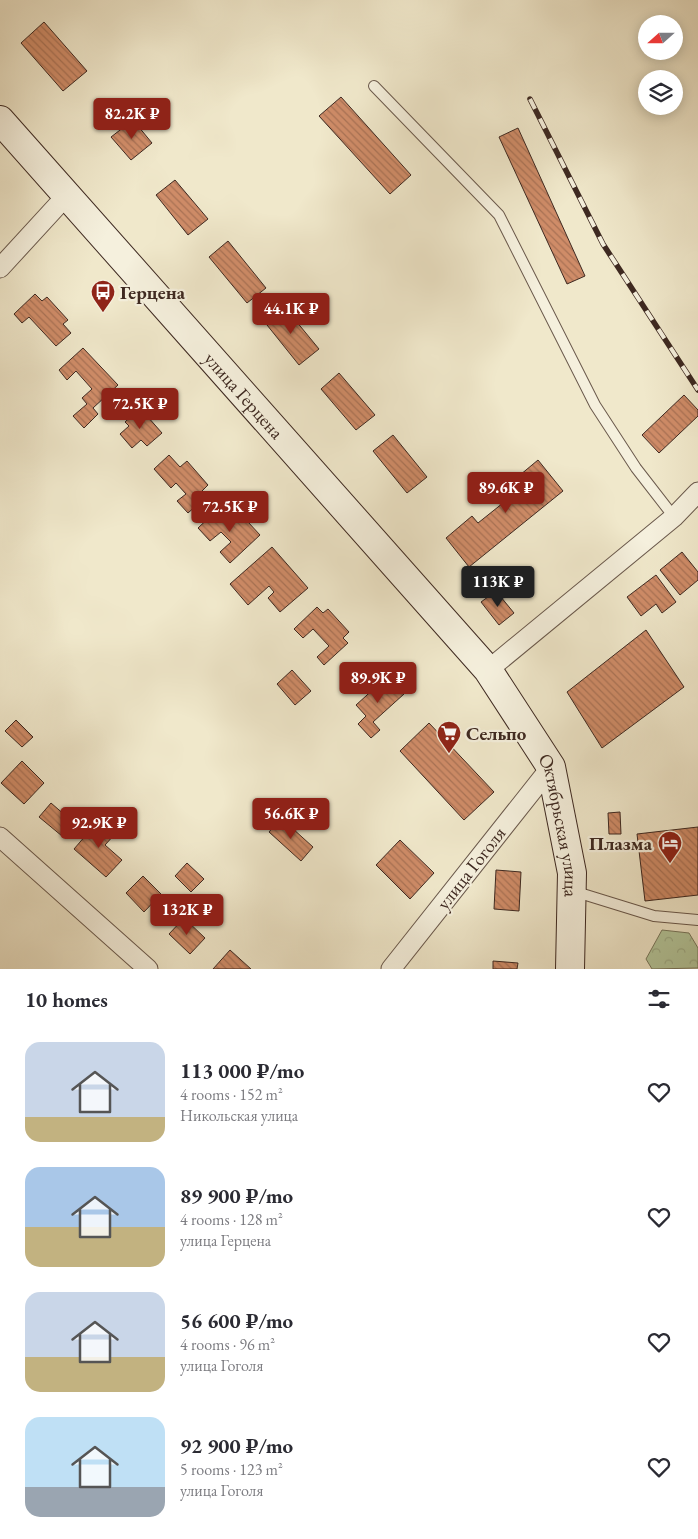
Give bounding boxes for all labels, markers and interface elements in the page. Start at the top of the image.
north arrow [638,15,682,60]
map controls [638,15,683,115]
button: layers [638,70,683,115]
pin: 82.2K ₽ [86,98,178,140]
text: 82.2K ₽ [104,103,160,124]
bus stop icon: Герцена [90,279,116,313]
place label: Герцена [120,280,186,305]
pin: 44.1K ₽ [245,292,337,335]
text: 44.1K ₽ [263,298,319,319]
street label: улица Герцена [199,346,290,444]
pin: 72.5K ₽ [94,388,186,430]
text: 72.5K ₽ [112,393,168,414]
pin: 89.6K ₽ [460,472,552,514]
text: 89.6K ₽ [478,477,534,498]
pin: 72.5K ₽ [184,490,276,533]
text: 72.5K ₽ [202,496,258,517]
pin: 113K ₽ [457,566,539,608]
text: 113K ₽ [472,571,524,592]
pin: 89.9K ₽ [332,662,424,704]
text: 89.9K ₽ [350,667,406,688]
supermarket icon: Сельпо [436,720,462,754]
place label: Сельпо [466,721,527,746]
street label: Октябрьская улица [533,748,585,898]
pin: 56.6K ₽ [245,798,337,840]
text: 56.6K ₽ [263,803,319,824]
pin: 92.9K ₽ [53,806,145,849]
text: 92.9K ₽ [71,812,127,833]
street label: улица Гоголя [431,821,512,915]
hotel icon: Плазма [657,830,683,864]
place label: Плазма [589,831,653,856]
pin: 132K ₽ [146,894,228,936]
text: 132K ₽ [161,899,213,920]
icon: filters [645,985,673,1013]
text: 10 homes [25,986,108,1013]
text: 113 000 ₽/mo [180,1057,304,1084]
icon: home [65,1062,125,1122]
icon: heart [645,1078,673,1106]
text: 4 rooms · 152 m² [180,1084,283,1105]
text: Никольская улица [180,1105,298,1126]
text: 89 900 ₽/mo [180,1182,293,1209]
icon: home [65,1187,125,1247]
icon: heart [645,1203,673,1231]
text: 4 rooms · 128 m² [180,1209,283,1230]
text: улица Герцена [180,1230,271,1251]
text: 56 600 ₽/mo [180,1307,293,1334]
icon: home [65,1312,125,1372]
icon: heart [645,1328,673,1356]
text: 4 rooms · 96 m² [180,1334,275,1355]
text: улица Гоголя [180,1355,263,1376]
text: 92 900 ₽/mo [180,1432,293,1459]
icon: home [65,1437,125,1497]
icon: heart [645,1453,673,1481]
text: 5 rooms · 123 m² [180,1459,283,1480]
text: улица Гоголя [180,1480,263,1501]

